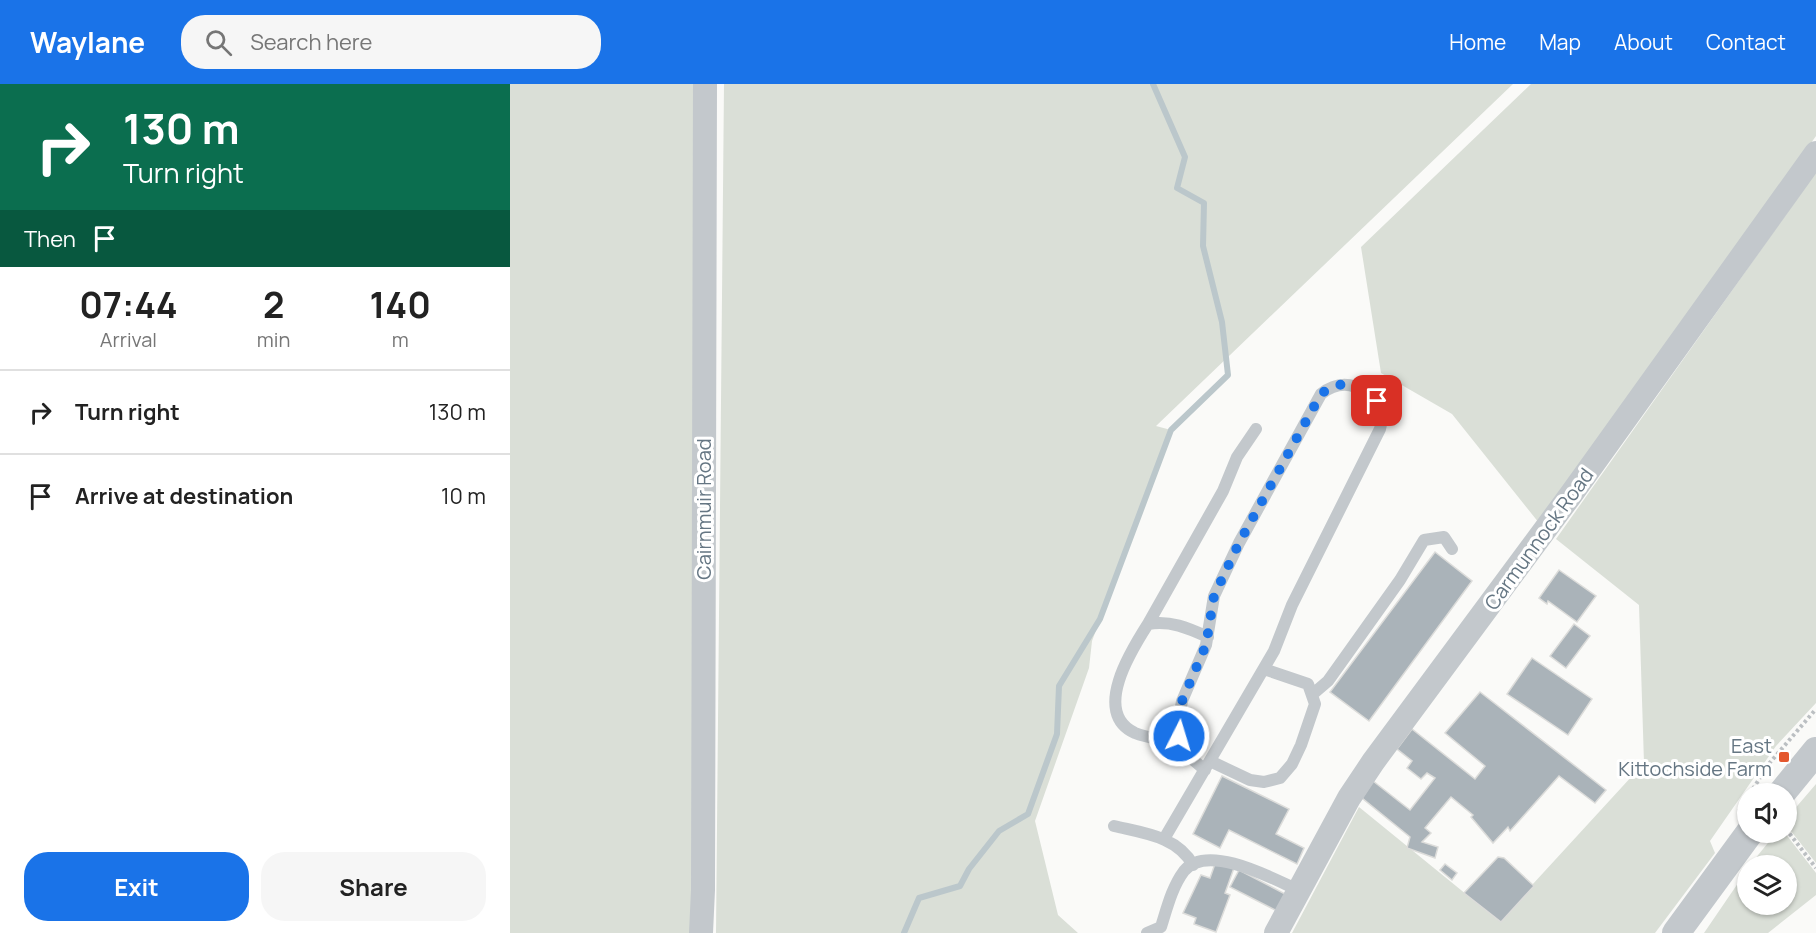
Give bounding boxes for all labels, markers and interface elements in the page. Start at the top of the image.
search box [181,15,601,69]
text: Waylane [30,23,145,61]
icon: search [202,26,235,59]
text: Search here [250,27,372,57]
text: Home [1449,28,1506,56]
text: Map [1539,28,1581,56]
text: About [1614,28,1673,56]
text: Contact [1706,28,1786,56]
text: 130 m [123,99,240,157]
icon: right [24,108,102,186]
text: Turn right [123,154,244,191]
icon: arrive [88,222,121,255]
text: Then [24,224,76,254]
text: 07:44 [79,280,178,329]
text: 2 [263,280,284,329]
text: 140 [369,280,431,329]
text: Arrival [100,326,157,353]
text: min [257,326,290,353]
text: m [392,326,409,353]
pin [1351,375,1402,426]
icon: arrive [1360,384,1393,417]
icon: right [24,396,57,429]
text: Turn right [75,397,180,427]
text: 130 m [429,397,486,427]
street label: Cairnmuir Road [690,438,717,580]
street label: Carmunnock Road [1478,462,1599,615]
icon: arrive [24,480,57,513]
text: Arrive at destination [75,481,293,511]
text: 10 m [441,481,486,511]
position arrow [1147,704,1211,768]
place label: East Kittochside Farm [1618,732,1772,782]
marker: East Kittochside Farm [1777,750,1791,764]
map controls [1737,783,1797,915]
button: sound [1737,783,1797,843]
button: Exit [24,852,249,921]
button: Share [261,852,486,921]
button: layers [1737,855,1797,915]

